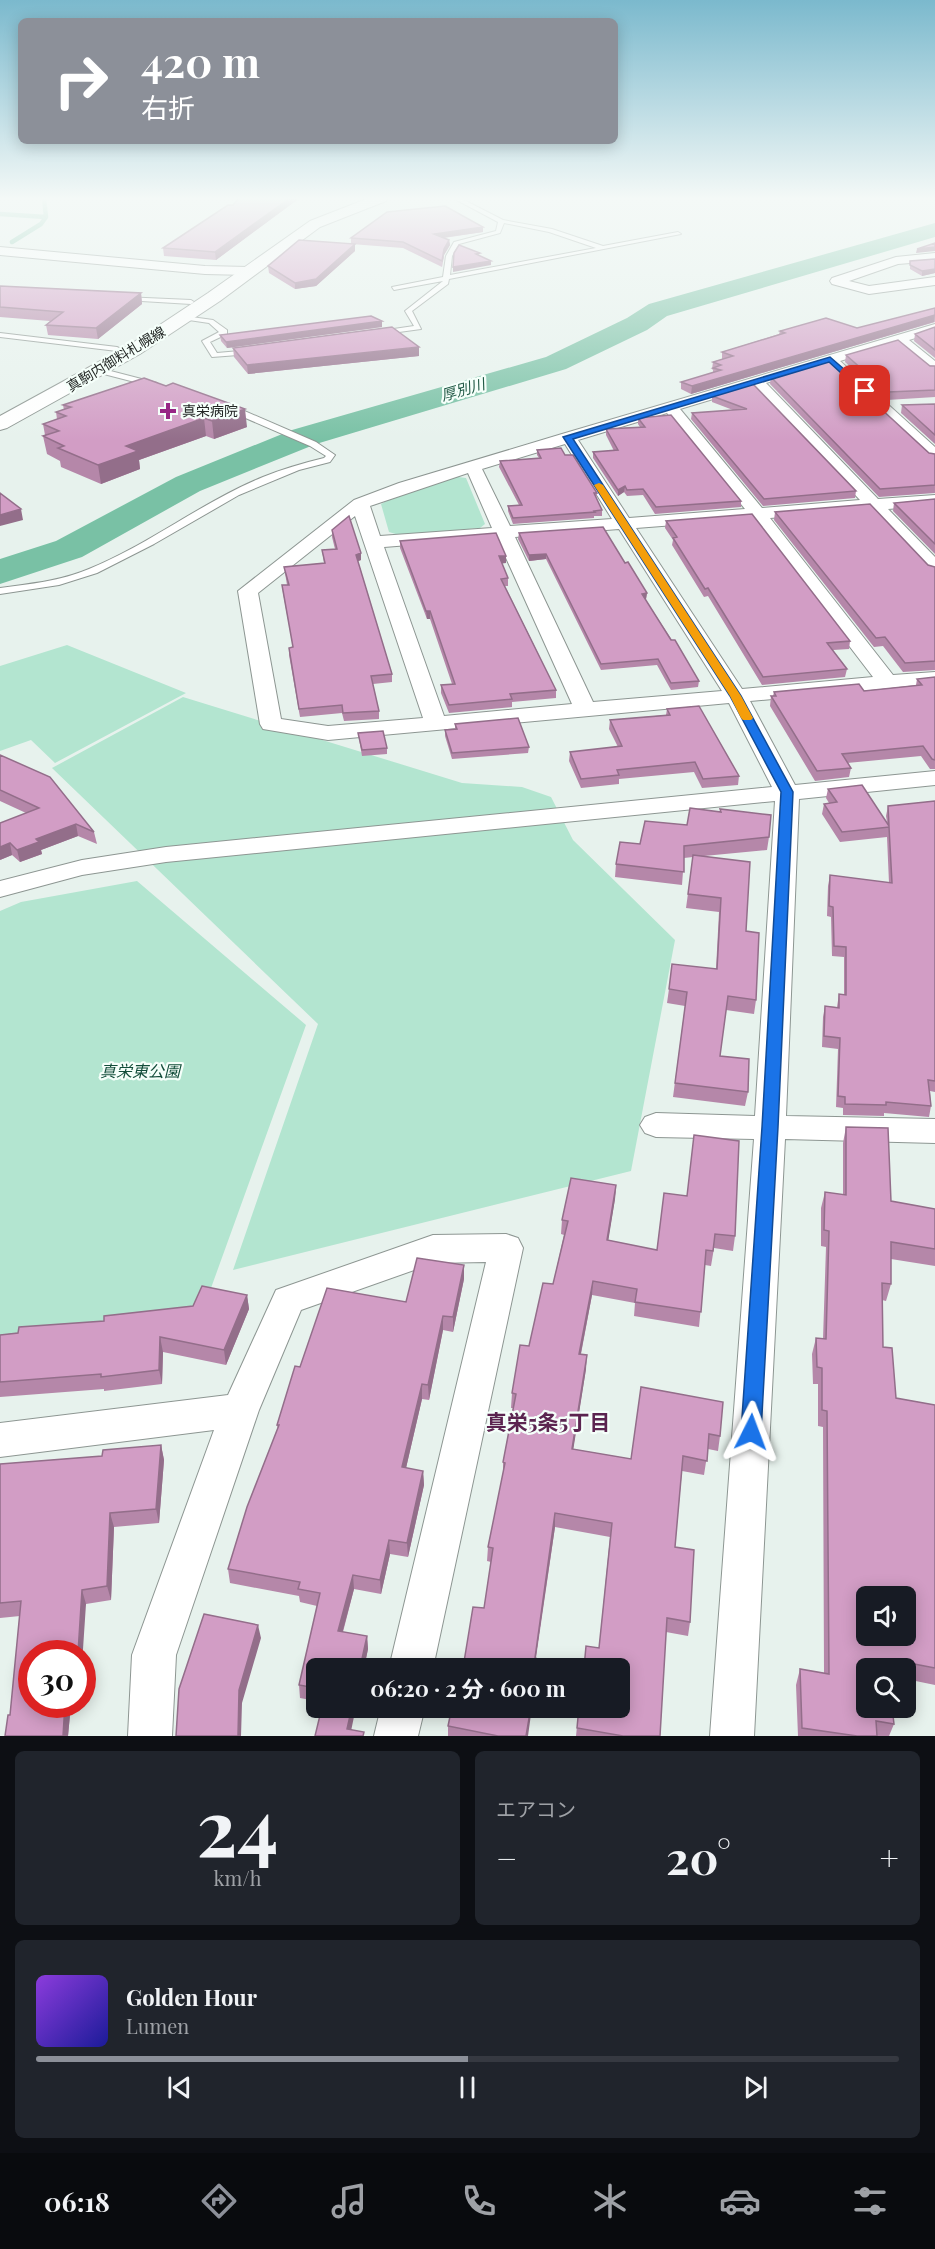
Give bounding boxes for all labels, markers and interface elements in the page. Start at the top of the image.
text: 420 m [141,33,260,89]
icon: right [42,42,120,120]
text: 右折 [141,89,195,125]
street label: 真駒内御料札幌線 [63,322,169,396]
pin [839,365,890,416]
water label: 厚別川 [438,373,489,405]
icon: arrive [848,374,881,407]
place label: 真栄病院 [182,401,238,420]
marker: 真栄病院 [159,402,177,420]
park label: 真栄東公園 [100,1060,182,1081]
position arrow [719,1400,783,1464]
district label: 真栄5条5丁目 [486,1407,610,1435]
map controls [856,1586,916,1718]
button: sound [856,1586,916,1646]
speed limit sign: 30 [18,1640,96,1718]
button: search [856,1658,916,1718]
text: 06:20 · 2 分 · 600 m [370,1673,566,1703]
text: 24 [197,1773,278,1877]
text: エアコン [496,1795,576,1822]
text: 20° [666,1826,731,1886]
text: − [496,1835,517,1879]
text: + [880,1835,899,1879]
text: km/h [214,1864,261,1891]
text: Golden Hour [126,1982,257,2012]
text: Lumen [126,2012,189,2039]
icon: previous [163,2071,196,2104]
icon: pause [451,2071,484,2104]
icon: next [739,2071,772,2104]
icon: directions [198,2180,240,2222]
icon: music [328,2180,370,2222]
icon: phone [458,2180,500,2222]
icon: climate [589,2180,631,2222]
icon: car [719,2180,761,2222]
icon: filters [849,2180,891,2222]
text: 06:18 [44,2183,110,2219]

